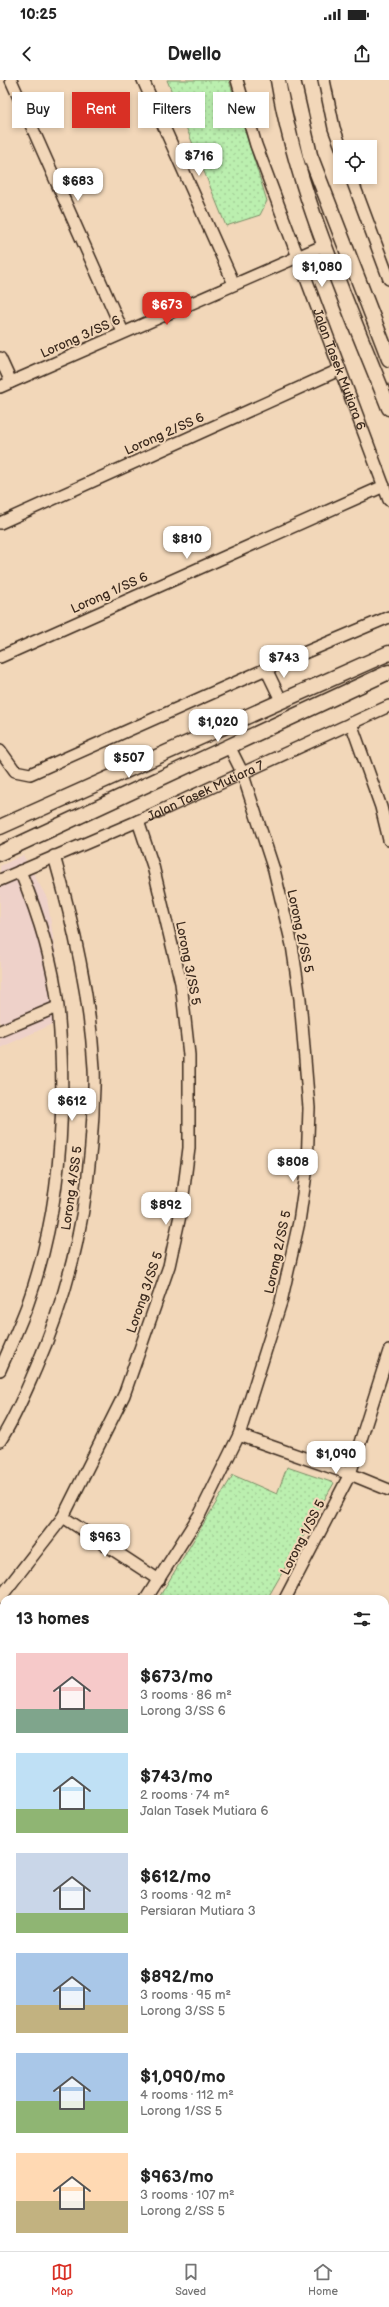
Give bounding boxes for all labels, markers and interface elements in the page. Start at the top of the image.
text: 10:25 [20,5,57,24]
icon: back [16,43,38,65]
icon: share [351,43,373,65]
text: Dwello [168,44,221,65]
chip: Buy [12,92,64,128]
chip: Rent [72,92,130,128]
chip: Filters [138,92,205,128]
chip: New [213,92,269,128]
map controls [333,140,377,184]
button: locate [333,140,377,184]
pin: $716 [175,143,223,177]
text: $716 [184,148,214,164]
pin: $683 [54,168,102,202]
text: $683 [62,173,94,189]
pin: $1,080 [289,254,355,288]
text: $1,080 [302,259,342,275]
pin: $673 [143,292,191,326]
text: $673 [151,297,183,313]
street label: Jalan Tasek Mutiara 6 [309,306,369,432]
street label: Lorong 3/SS 6 [38,312,123,362]
street label: Lorong 2/SS 6 [122,409,207,459]
pin: $810 [163,526,211,560]
text: $810 [172,531,202,547]
street label: Lorong 1/SS 6 [68,569,150,617]
pin: $743 [260,645,308,679]
text: $743 [269,650,300,666]
pin: $1,020 [185,709,251,743]
text: $1,020 [198,714,238,730]
pin: $507 [105,745,153,779]
text: $507 [113,750,145,766]
street label: Jalan Tasek Mutiara 7 [145,757,267,825]
street label: Lorong 2/SS 5 [283,888,317,974]
street label: Lorong 3/SS 5 [172,920,204,1007]
pin: $612 [48,1088,96,1122]
text: $612 [57,1093,87,1109]
street label: Lorong 4/SS 5 [58,1145,86,1231]
pin: $808 [269,1149,317,1183]
text: $808 [277,1154,309,1170]
pin: $892 [142,1192,190,1226]
text: $892 [150,1197,182,1213]
street label: Lorong 2/SS 5 [261,1209,295,1295]
street label: Lorong 3/SS 5 [124,1249,166,1335]
pin: $1,090 [303,1441,369,1475]
text: $1,090 [316,1446,356,1462]
street label: Lorong 1/SS 5 [277,1497,329,1578]
pin: $963 [81,1524,129,1558]
text: $963 [89,1529,121,1545]
icon: filters [351,1608,373,1630]
text: 13 homes [16,1609,89,1629]
text: $673/mo [140,1667,213,1687]
icon: home [48,1669,96,1717]
text: 3 rooms · 86 m² [140,1687,232,1703]
text: Lorong 3/SS 6 [140,1703,226,1719]
text: $743/mo [140,1767,213,1787]
icon: home [48,1769,96,1817]
text: 2 rooms · 74 m² [140,1787,230,1803]
text: Jalan Tasek Mutiara 6 [140,1803,268,1819]
text: $612/mo [140,1867,211,1887]
icon: home [48,1869,96,1917]
text: 3 rooms · 92 m² [140,1887,231,1903]
text: Persiaran Mutiara 3 [140,1903,256,1919]
text: $892/mo [140,1967,214,1987]
icon: home [48,1969,96,2017]
text: 3 rooms · 95 m² [140,1987,231,2003]
text: Lorong 3/SS 5 [140,2003,225,2019]
text: $1,090/mo [140,2067,225,2087]
icon: home [48,2069,96,2117]
text: 4 rooms · 112 m² [140,2087,234,2103]
text: Lorong 1/SS 5 [140,2103,222,2119]
text: $963/mo [140,2167,214,2187]
icon: home [48,2169,96,2217]
text: 3 rooms · 107 m² [140,2187,235,2203]
text: Lorong 2/SS 5 [140,2203,225,2219]
tab: Map [51,2261,73,2298]
tab: Saved [175,2261,206,2298]
tab: Home [308,2261,338,2298]

